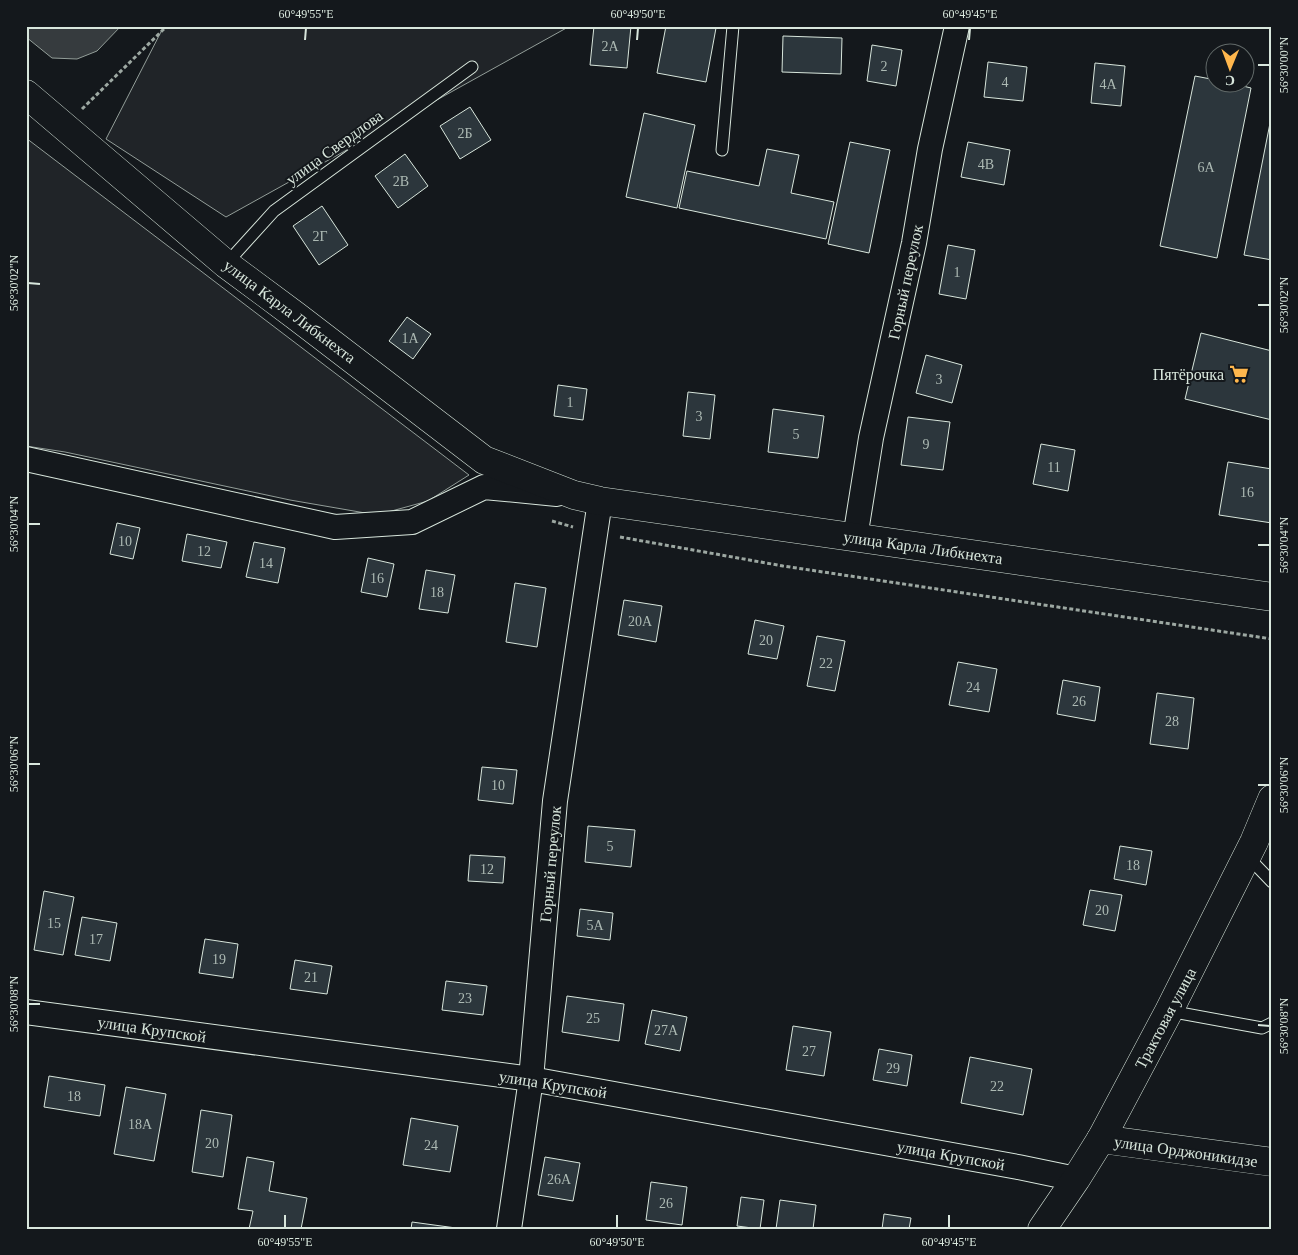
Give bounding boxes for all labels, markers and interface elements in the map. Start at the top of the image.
text: 60°49'55"E [278,7,334,21]
text: 60°49'50"E [610,7,666,21]
text: 60°49'45"E [942,7,998,21]
text: 56°30'00"N [1277,36,1291,93]
house number: 2А [601,39,619,54]
north arrow [1206,42,1256,92]
house number: 2 [881,59,888,74]
text: С [1225,73,1235,88]
house number: 4 [1002,75,1009,90]
house number: 4А [1099,77,1117,92]
street label: улица Свердлова [283,107,386,189]
house number: 2Б [457,126,473,141]
house number: 4В [978,157,994,172]
house number: 6А [1197,160,1215,175]
house number: 2В [393,174,409,189]
street label: Горный переулок [885,223,927,341]
house number: 2Г [312,229,328,244]
text: 56°30'02"N [7,254,21,311]
street label: улица Карла Либкнехта [220,256,359,367]
house number: 1 [954,265,961,280]
text: 56°30'02"N [1277,276,1291,333]
house number: 1А [401,331,419,346]
supermarket icon: Пятёрочка [1228,363,1250,385]
place label: Пятёрочка [1153,366,1224,384]
house number: 3 [936,372,943,387]
house number: 1 [567,395,574,410]
house number: 3 [696,409,703,424]
house number: 5 [793,427,800,442]
house number: 9 [923,437,930,452]
house number: 11 [1047,460,1061,475]
house number: 16 [1240,485,1254,500]
text: 56°30'04"N [7,495,21,552]
text: 56°30'04"N [1277,516,1291,573]
street label: улица Карла Либкнехта [842,528,1004,568]
house number: 10 [118,534,132,549]
house number: 12 [197,544,211,559]
house number: 14 [259,556,273,571]
house number: 16 [370,571,384,586]
house number: 18 [430,585,444,600]
house number: 20А [628,614,653,629]
house number: 20 [759,633,773,648]
house number: 22 [819,656,833,671]
house number: 24 [966,680,980,695]
house number: 26 [1072,694,1086,709]
house number: 28 [1165,714,1179,729]
text: 56°30'06"N [7,735,21,792]
text: 56°30'06"N [1277,756,1291,813]
house number: 10 [491,778,505,793]
street label: Горный переулок [537,805,565,923]
house number: 5 [607,839,614,854]
house number: 18 [1126,858,1140,873]
house number: 12 [480,862,494,877]
house number: 20 [1095,903,1109,918]
house number: 15 [47,916,61,931]
house number: 5А [586,918,604,933]
house number: 17 [89,932,103,947]
house number: 19 [212,952,226,967]
street label: Трактовая улица [1132,965,1200,1072]
house number: 21 [304,970,318,985]
text: 56°30'08"N [7,975,21,1032]
house number: 23 [458,991,472,1006]
text: 56°30'08"N [1277,997,1291,1054]
house number: 25 [586,1011,600,1026]
street label: улица Крупской [97,1013,208,1047]
house number: 27А [654,1023,679,1038]
house number: 27 [802,1044,816,1059]
house number: 29 [886,1061,900,1076]
street label: улица Крупской [498,1068,609,1102]
house number: 22 [990,1079,1004,1094]
house number: 18 [67,1089,81,1104]
house number: 18А [128,1117,153,1132]
street label: улица Орджоникидзе [1113,1133,1259,1171]
house number: 20 [205,1136,219,1151]
house number: 24 [424,1138,438,1153]
street label: улица Крупской [896,1138,1007,1174]
house number: 26А [547,1172,572,1187]
house number: 26 [659,1196,673,1211]
text: 60°49'55"E [257,1235,313,1249]
text: 60°49'50"E [589,1235,645,1249]
text: 60°49'45"E [921,1235,977,1249]

